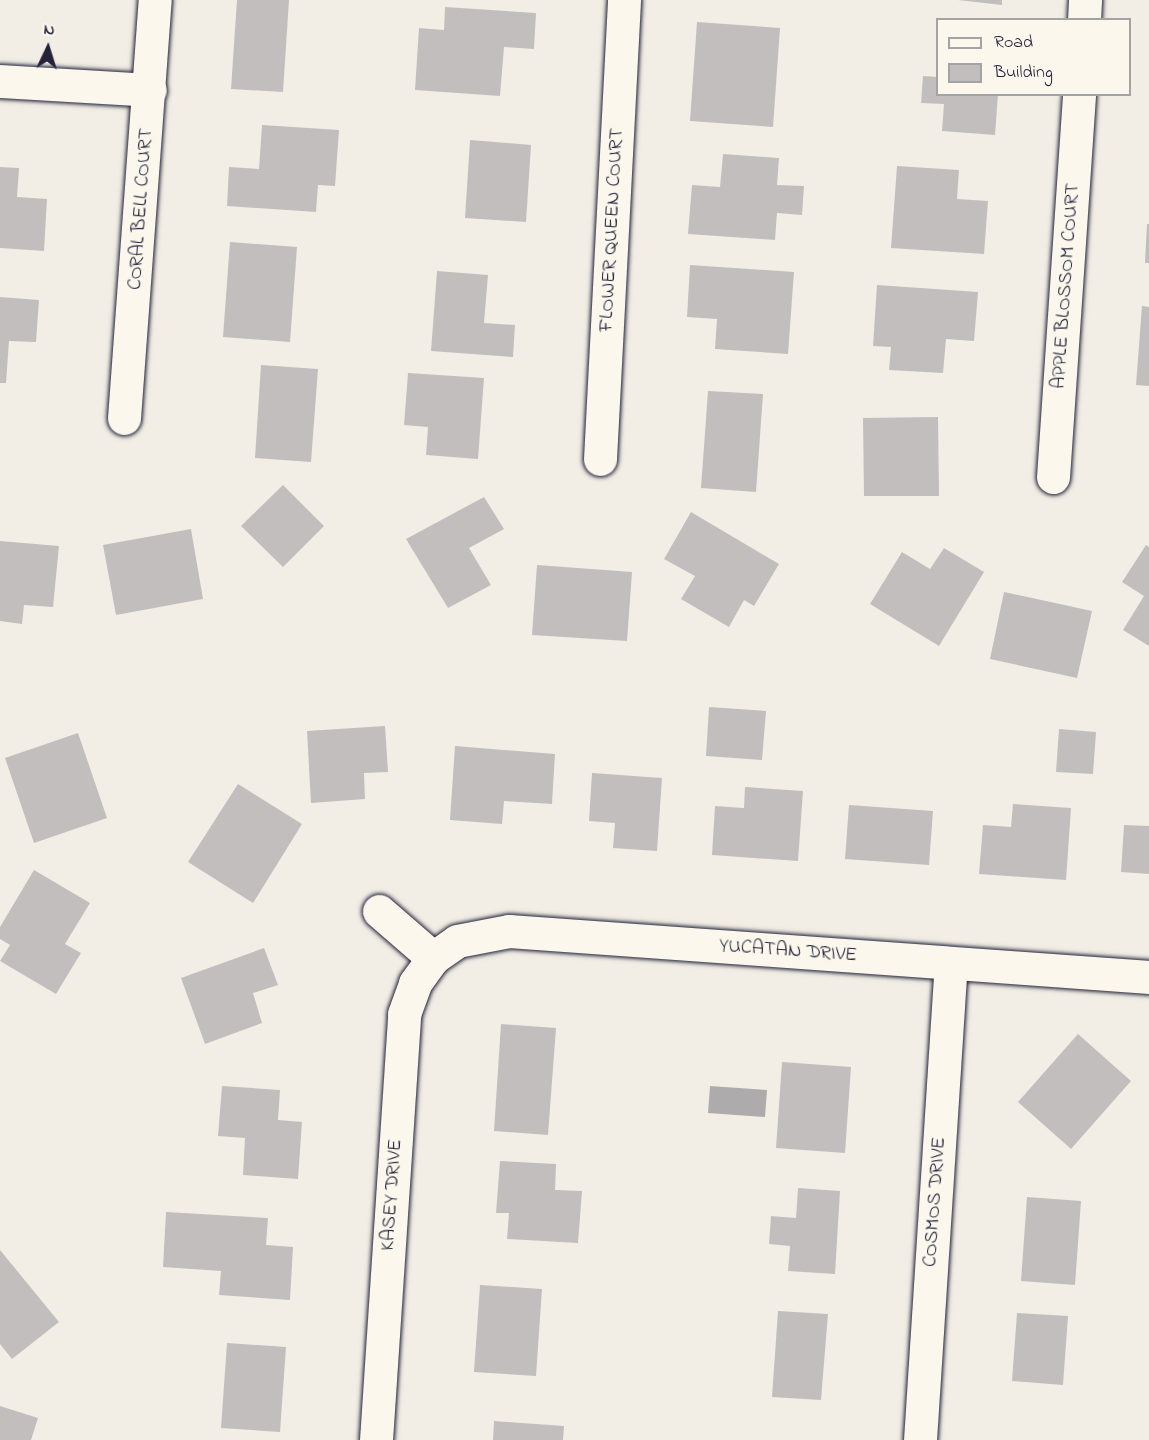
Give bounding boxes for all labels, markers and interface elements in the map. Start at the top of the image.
north arrow [18,18,78,78]
text: N [43,18,55,42]
legend [936,18,1131,96]
text: Road [994,30,1033,56]
text: Building [994,60,1053,86]
street label: CORAL BELL COURT [123,127,159,291]
street label: FLOWER QUEEN COURT [595,127,629,333]
street label: APPLE BLOSSOM COURT [1047,182,1085,390]
street label: YUCATAN DRIVE [718,934,858,968]
street label: COSMOS DRIVE [918,1136,952,1268]
street label: KASEY DRIVE [376,1138,408,1252]

